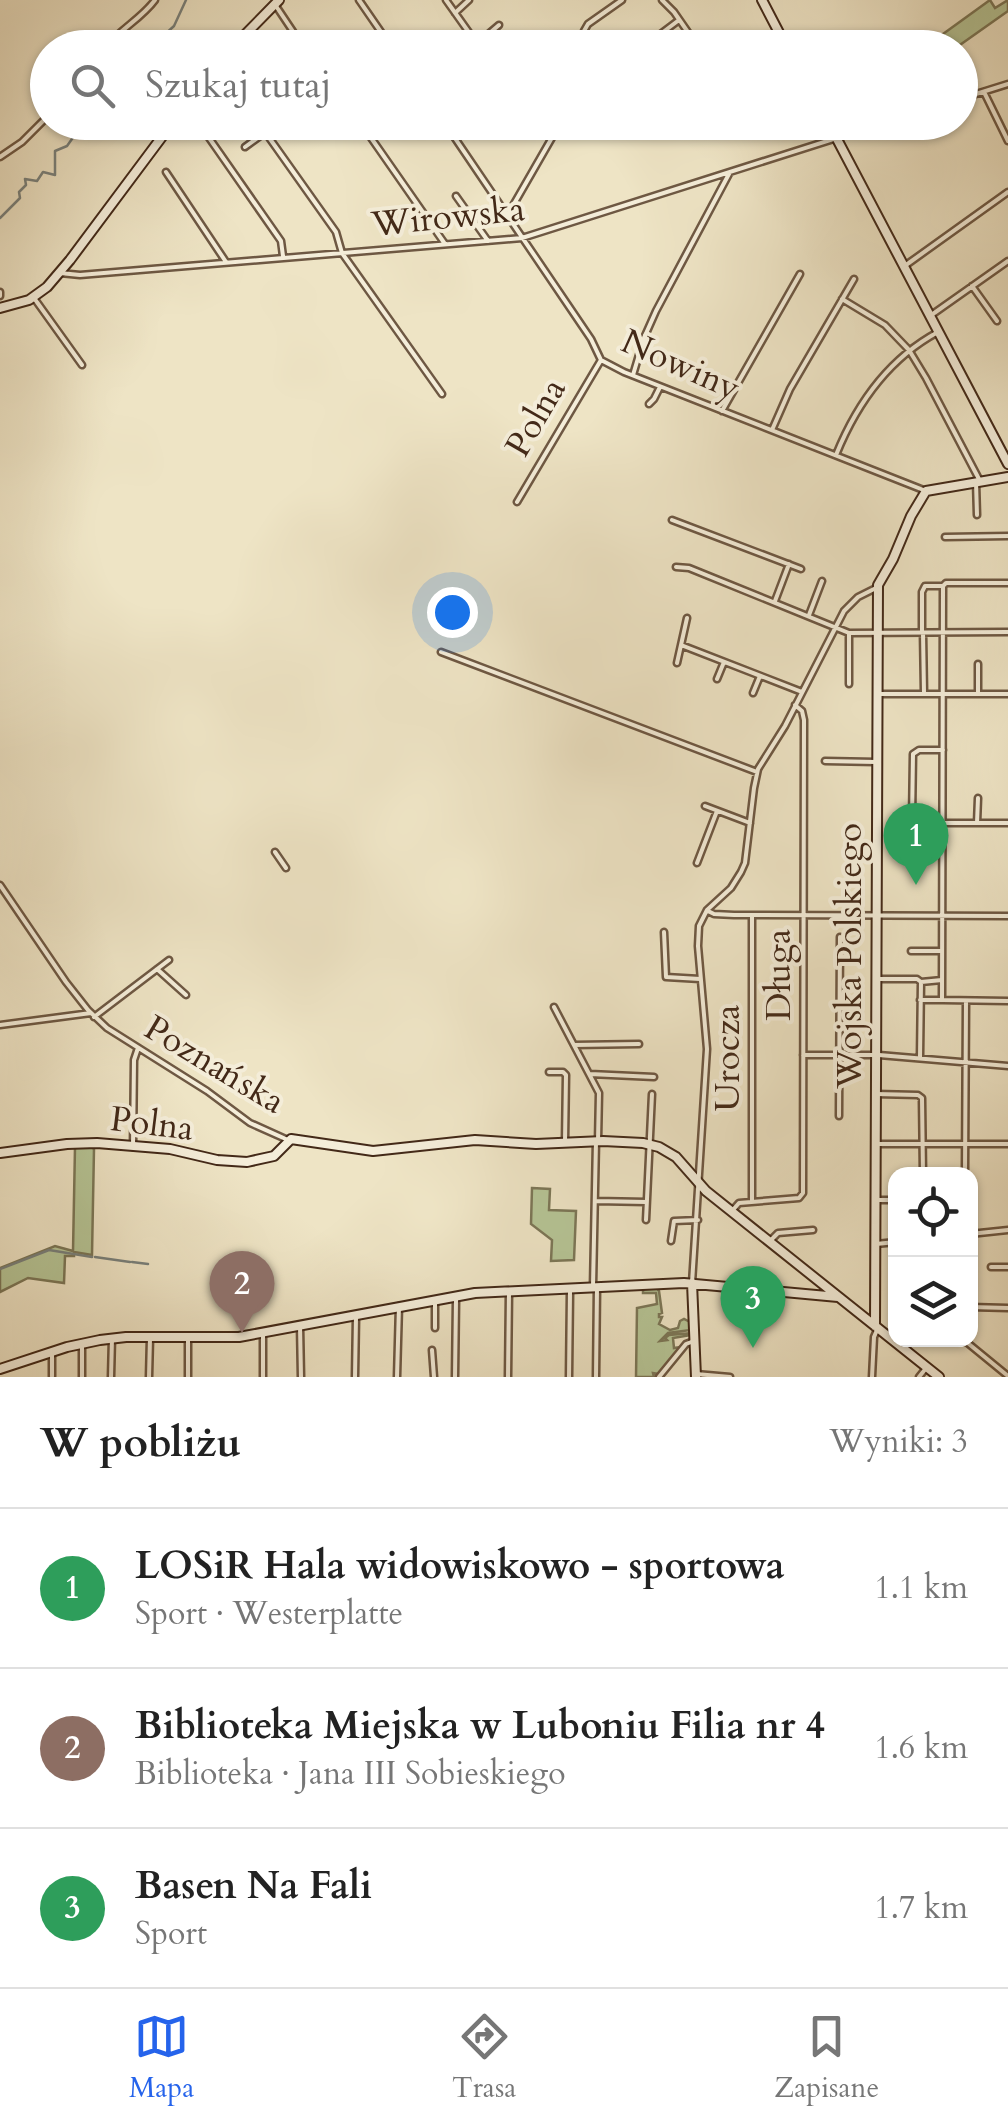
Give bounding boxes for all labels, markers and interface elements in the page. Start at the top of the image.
search box [30,30,978,140]
icon: search [65,58,120,113]
text: Szukaj tutaj [145,59,332,111]
street label: Wirowska [368,185,527,249]
street label: Nowiny [614,318,748,412]
street label: Polna [494,369,578,466]
your location [427,587,478,638]
pin: 1 [884,802,948,885]
street label: Wojska Polskiego [826,823,874,1090]
street label: Długa [755,929,803,1021]
street label: Poznańska [135,1004,294,1126]
street label: Urocza [704,1005,752,1111]
street label: Polna [107,1095,196,1153]
map controls [888,1167,978,1347]
button: locate [888,1167,978,1257]
pin: 2 [210,1250,274,1333]
button: layers [888,1257,978,1347]
pin: 3 [720,1266,786,1348]
text: W pobliżu [40,1414,241,1471]
text: Wyniki: 3 [829,1420,968,1464]
text: LOSiR Hala widowiskowo - sportowa [135,1540,785,1592]
text: 1 [64,1566,81,1610]
text: 1.1 km [874,1566,968,1610]
text: Sport · Westerplatte [135,1592,403,1636]
text: Biblioteka Miejska w Luboniu Filia nr 4 [135,1700,825,1752]
text: 2 [64,1726,81,1770]
text: 1.6 km [874,1726,968,1770]
text: Biblioteka · Jana III Sobieskiego [135,1752,566,1796]
text: Basen Na Fali [135,1860,372,1912]
text: 3 [64,1886,81,1930]
text: 1.7 km [874,1886,968,1930]
text: Sport [135,1912,207,1956]
tab: Mapa [129,2009,194,2107]
tab: Trasa [452,2009,516,2107]
tab: Zapisane [774,2009,879,2107]

